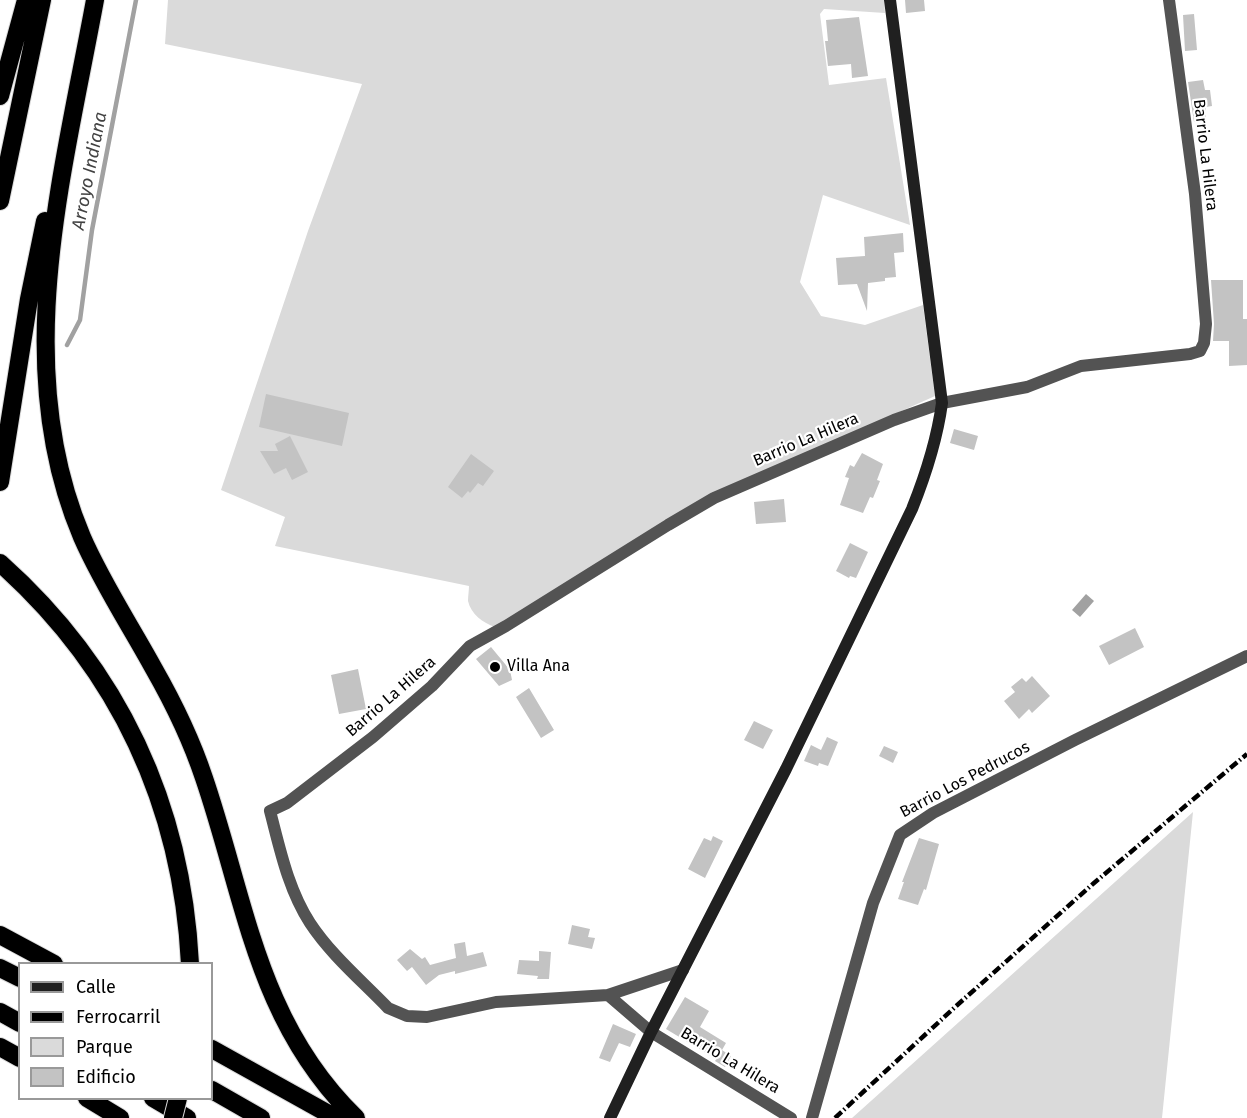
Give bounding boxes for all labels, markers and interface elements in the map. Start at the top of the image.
street label: Barrio La Hilera [1189,98,1221,212]
water label: Arroyo Indiana [68,110,112,232]
street label: Barrio La Hilera [750,409,862,471]
street label: Barrio La Hilera [342,653,440,741]
place label: Villa Ana [507,657,570,677]
marker: Villa Ana [488,660,502,674]
street label: Barrio Los Pedrucos [897,738,1033,822]
legend [18,962,213,1100]
text: Calle [76,976,116,998]
text: Ferrocarril [76,1006,160,1028]
street label: Barrio La Hilera [677,1024,783,1098]
text: Parque [76,1036,133,1058]
text: Edificio [76,1066,136,1088]

